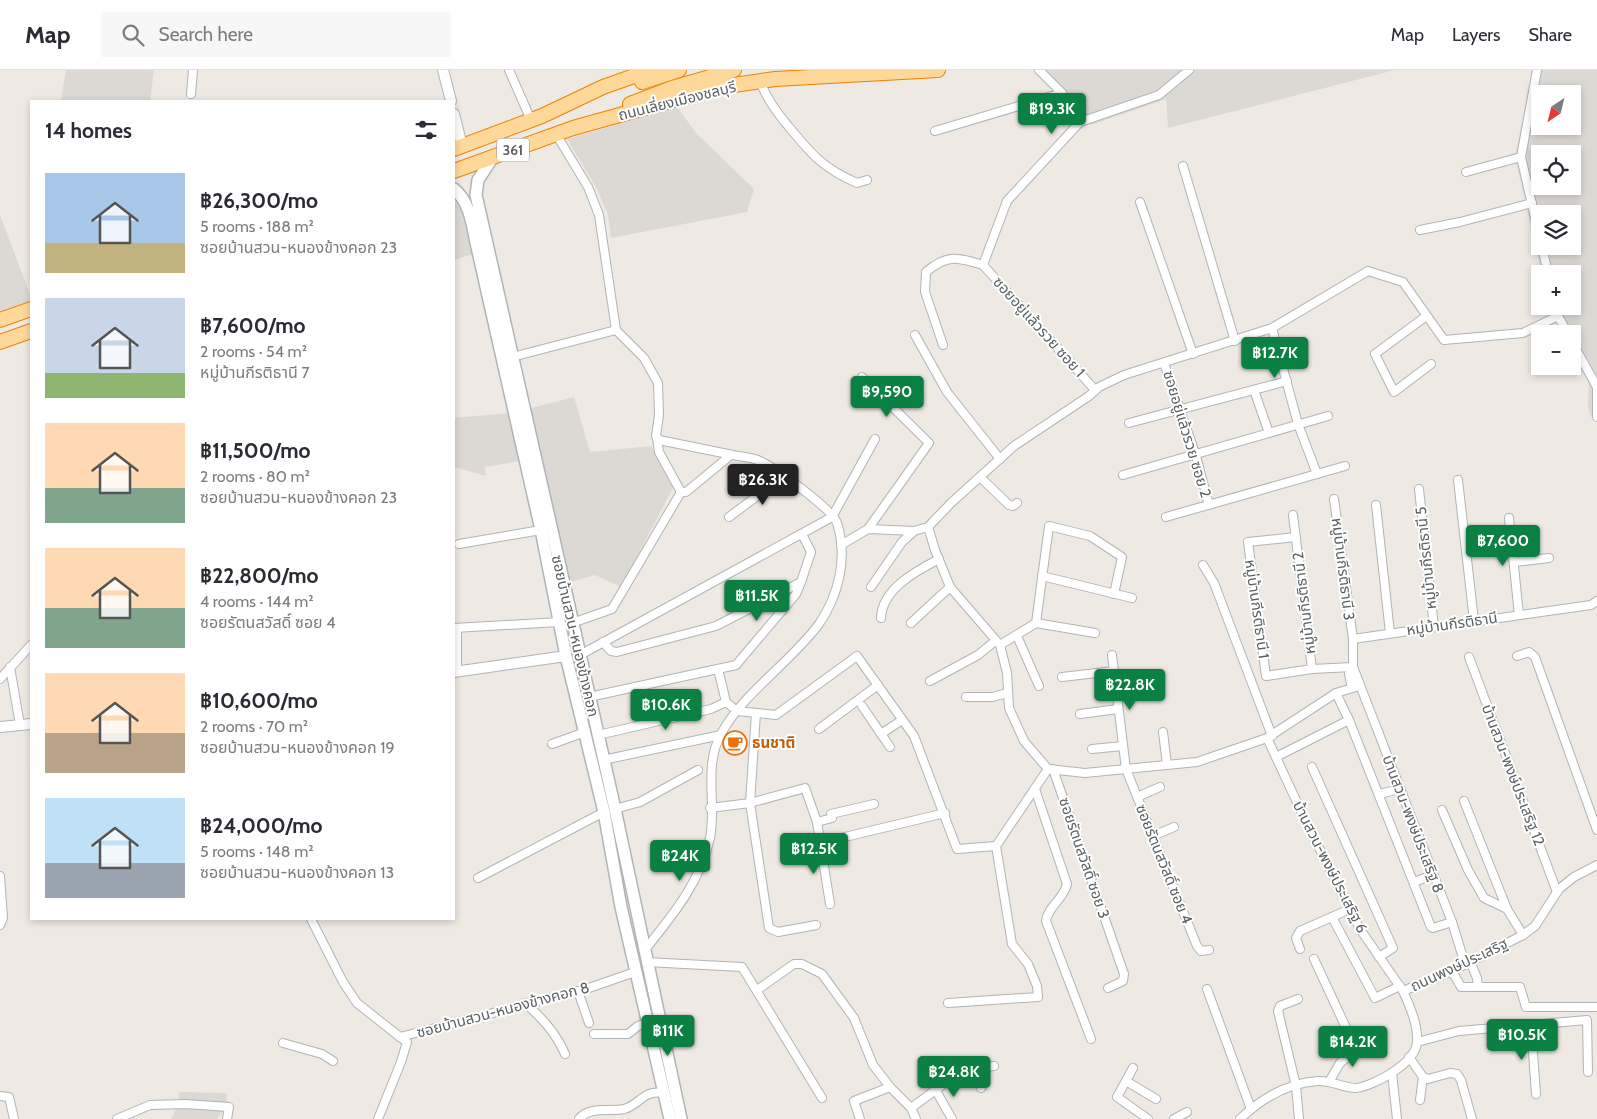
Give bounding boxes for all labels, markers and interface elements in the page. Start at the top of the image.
search box [101,12,451,57]
text: Map [25,20,71,49]
icon: search [119,21,147,49]
text: Search here [159,23,253,46]
text: Map [1391,24,1424,46]
text: Layers [1452,24,1501,46]
text: Share [1529,24,1572,46]
street label: ถนนเลี่ยงเมืองชลบุรี [616,76,738,124]
north arrow [1531,85,1581,135]
map controls [1531,85,1581,375]
pin: ฿19.3K [1011,92,1093,135]
text: ฿19.3K [1029,99,1075,118]
icon: filters [412,116,440,144]
text: 14 homes [45,118,132,143]
road number: 361 [497,138,529,162]
button: locate [1531,145,1581,195]
text: ฿26,300/mo [200,188,318,213]
icon: home [85,193,145,253]
button: layers [1531,205,1581,255]
text: 5 rooms · 188 m² [200,217,314,236]
text: ซอยบ้านสวน-หนองข้างคอก 23 [200,238,397,257]
button: + [1531,265,1581,315]
street label: ซอยอยู่แล้วรวย ซอย 1 [989,273,1089,381]
text: ฿7,600/mo [200,313,305,338]
icon: home [85,318,145,378]
button: − [1531,325,1581,375]
pin: ฿12.7K [1234,336,1316,379]
text: 2 rooms · 54 m² [200,342,307,361]
text: ฿12.7K [1252,343,1298,362]
text: หมู่บ้านกีรติธานี 7 [200,363,309,382]
street label: ซอยอยู่แล้วรวย ซอย 2 [1159,368,1215,500]
pin: ฿9,590 [846,376,928,418]
text: ฿9,590 [862,382,912,401]
text: ฿11,500/mo [200,438,310,463]
icon: home [85,443,145,503]
pin: ฿26.3K [722,464,804,506]
text: 2 rooms · 80 m² [200,467,310,486]
text: ฿26.3K [739,470,787,489]
text: ซอยบ้านสวน-หนองข้างคอก 23 [200,488,397,507]
street label: หมู่บ้านกีรติธานี 5 [1412,506,1440,610]
street label: หมู่บ้านกีรติธานี 3 [1328,517,1358,621]
pin: ฿7,600 [1462,524,1544,567]
text: ฿7,600 [1477,531,1529,550]
street label: หมู่บ้านกีรติธานี 2 [1289,551,1319,655]
street label: ซอยบ้านสวน-หนองข้างคอก [548,553,602,719]
street label: หมู่บ้านกีรติธานี 1 [1241,558,1273,660]
text: ฿22,800/mo [200,563,319,588]
icon: home [85,568,145,628]
pin: ฿11.5K [716,580,798,622]
text: ฿11.5K [735,586,779,605]
text: 4 rooms · 144 m² [200,592,314,611]
street label: หมู่บ้านกีรติธานี [1405,609,1499,639]
text: ซอยรัตนสวัสดิ์ ซอย 4 [200,613,335,632]
pin: ฿22.8K [1089,668,1171,711]
text: ฿22.8K [1105,675,1155,694]
text: ฿10,600/mo [200,688,318,713]
pin: ฿10.6K [625,688,707,731]
icon: home [85,693,145,753]
text: ฿10.6K [642,695,690,714]
street label: บ้านสวน-พงษ์ประเสริฐ 12 [1478,702,1548,848]
text: 2 rooms · 70 m² [200,717,308,736]
cafe icon: ธนชาติ [722,730,748,756]
place label: ธนชาติ [752,734,795,752]
text: ซอยบ้านสวน-หนองข้างคอก 19 [200,738,395,757]
street label: บ้านสวน-พงษ์ประเสริฐ 8 [1378,752,1448,896]
street label: ซอยรัตนสวัสดิ์ ซอย 3 [1055,795,1113,921]
street label: บ้านสวน-พงษ์ประเสริฐ 6 [1289,798,1371,936]
street label: ซอยรัตนสวัสดิ์ ซอย 4 [1132,802,1196,927]
text: ฿24,000/mo [200,813,322,838]
icon: home [85,818,145,878]
pin: ฿12.5K [773,832,855,875]
text: ฿12.5K [791,839,837,858]
pin: ฿24K [650,840,710,882]
text: 5 rooms · 148 m² [200,842,313,861]
text: ฿24K [661,846,699,865]
text: ซอยบ้านสวน-หนองข้างคอก 13 [200,863,394,882]
street label: ถนนพงษ์ประเสริฐ [1407,935,1511,995]
street label: ซอยบ้านสวน-หนองข้างคอก 8 [415,978,591,1042]
pin: ฿11K [638,1014,698,1057]
pin: ฿10.5K [1481,1018,1563,1061]
text: ฿11K [652,1021,684,1040]
text: ฿10.5K [1498,1025,1546,1044]
pin: ฿14.2K [1312,1026,1394,1068]
text: ฿14.2K [1329,1032,1377,1051]
pin: ฿24.8K [913,1056,995,1098]
text: ฿24.8K [929,1062,979,1081]

